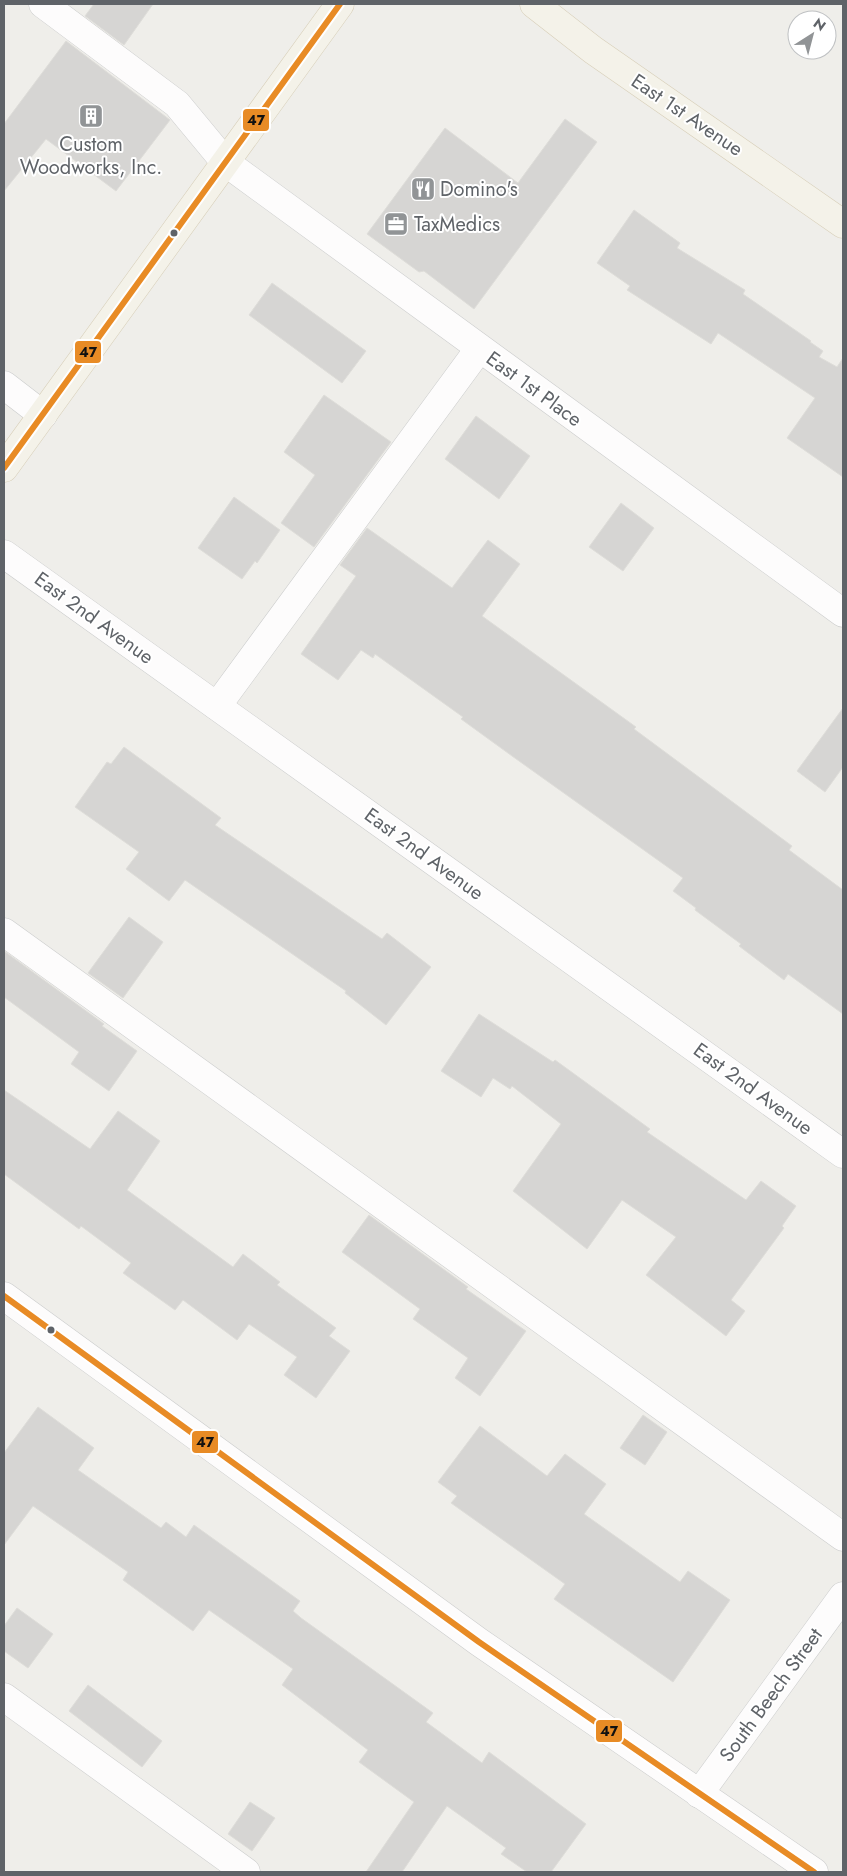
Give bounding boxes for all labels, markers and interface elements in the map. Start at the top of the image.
north arrow [787,10,837,60]
text: N [809,13,830,36]
street label: East 1st Avenue [625,67,749,163]
building icon: Custom Woodworks, Inc. [78,103,104,129]
line badge: 47 [242,108,270,132]
text: 47 [247,110,266,130]
place label: Custom Woodworks, Inc. [20,130,162,182]
place label: Domino's [440,175,518,204]
restaurant icon: Domino's [410,176,436,202]
place label: TaxMedics [414,210,500,239]
office icon: TaxMedics [383,211,409,237]
unlabelled marker [169,228,179,238]
line badge: 47 [74,340,102,364]
text: 47 [79,342,98,362]
street label: East 1st Place [480,344,588,434]
street label: East 2nd Avenue [28,565,160,671]
street label: East 2nd Avenue [358,801,490,907]
street label: East 2nd Avenue [687,1036,819,1142]
unlabelled marker [46,1325,56,1335]
line badge: 47 [191,1430,219,1454]
text: 47 [196,1432,215,1452]
street label: South Beech Street [712,1622,830,1768]
line badge: 47 [595,1719,623,1743]
text: 47 [600,1721,619,1741]

